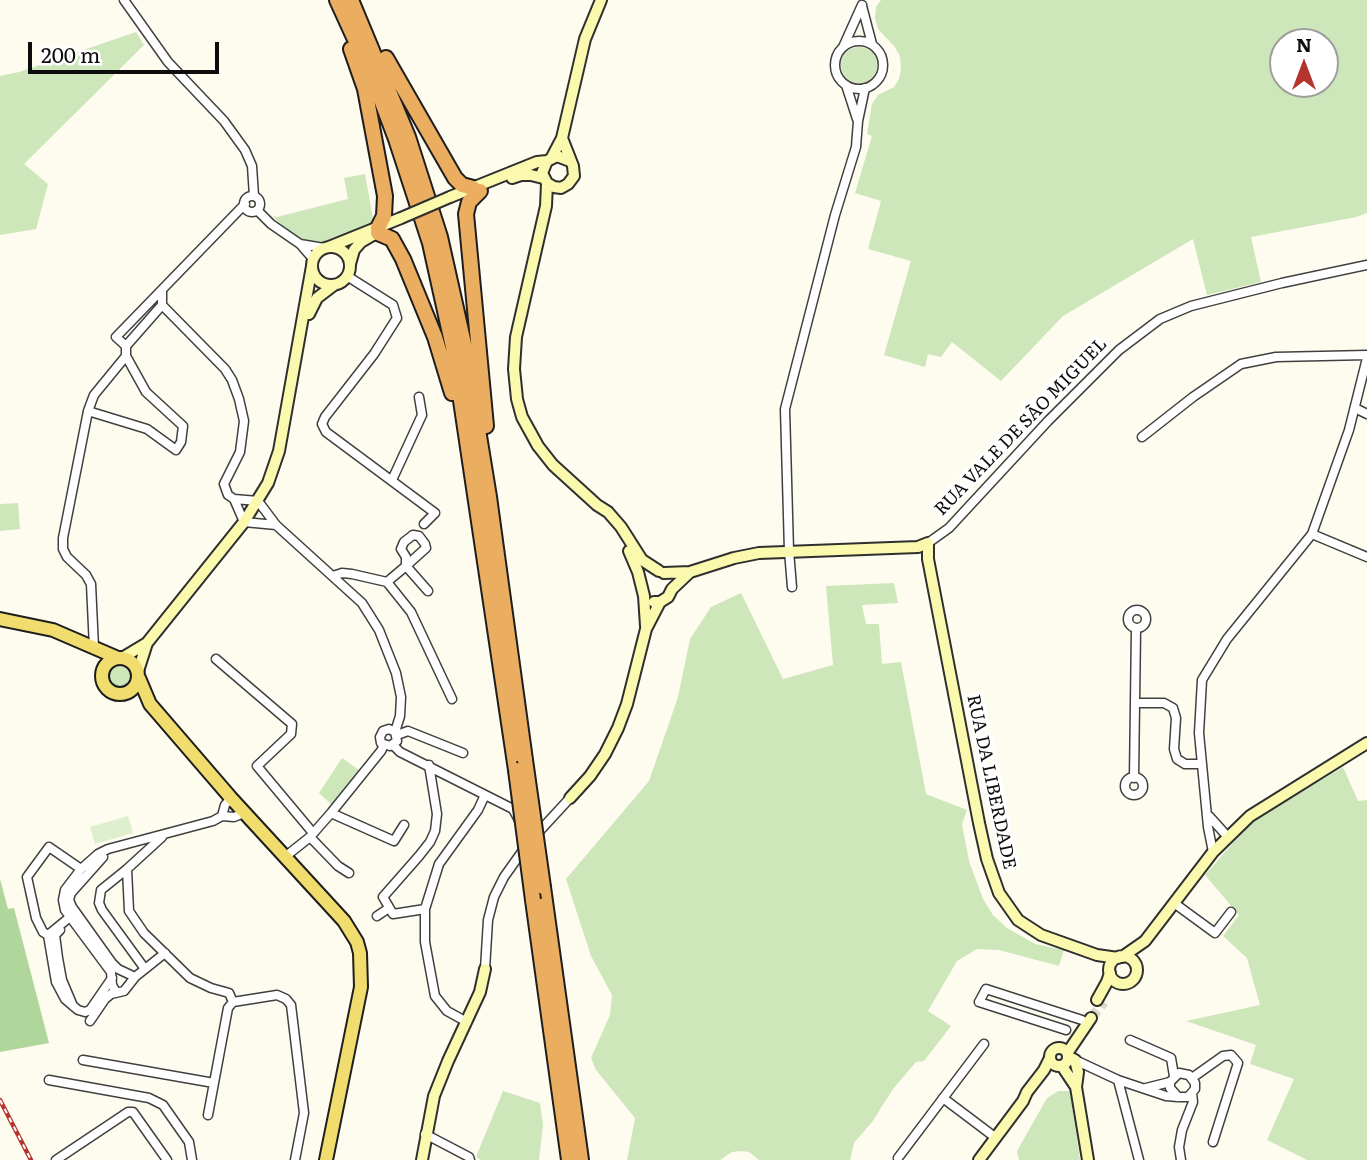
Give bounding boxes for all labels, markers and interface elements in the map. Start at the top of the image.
scale bar [32,28,222,72]
north arrow [1269,28,1339,98]
text: N [1296,30,1312,58]
text: 200 m [41,38,101,69]
street label: RUA VALE DE SÃO MIGUEL [930,334,1112,520]
street label: RUA DA LIBERDADE [962,693,1020,871]

